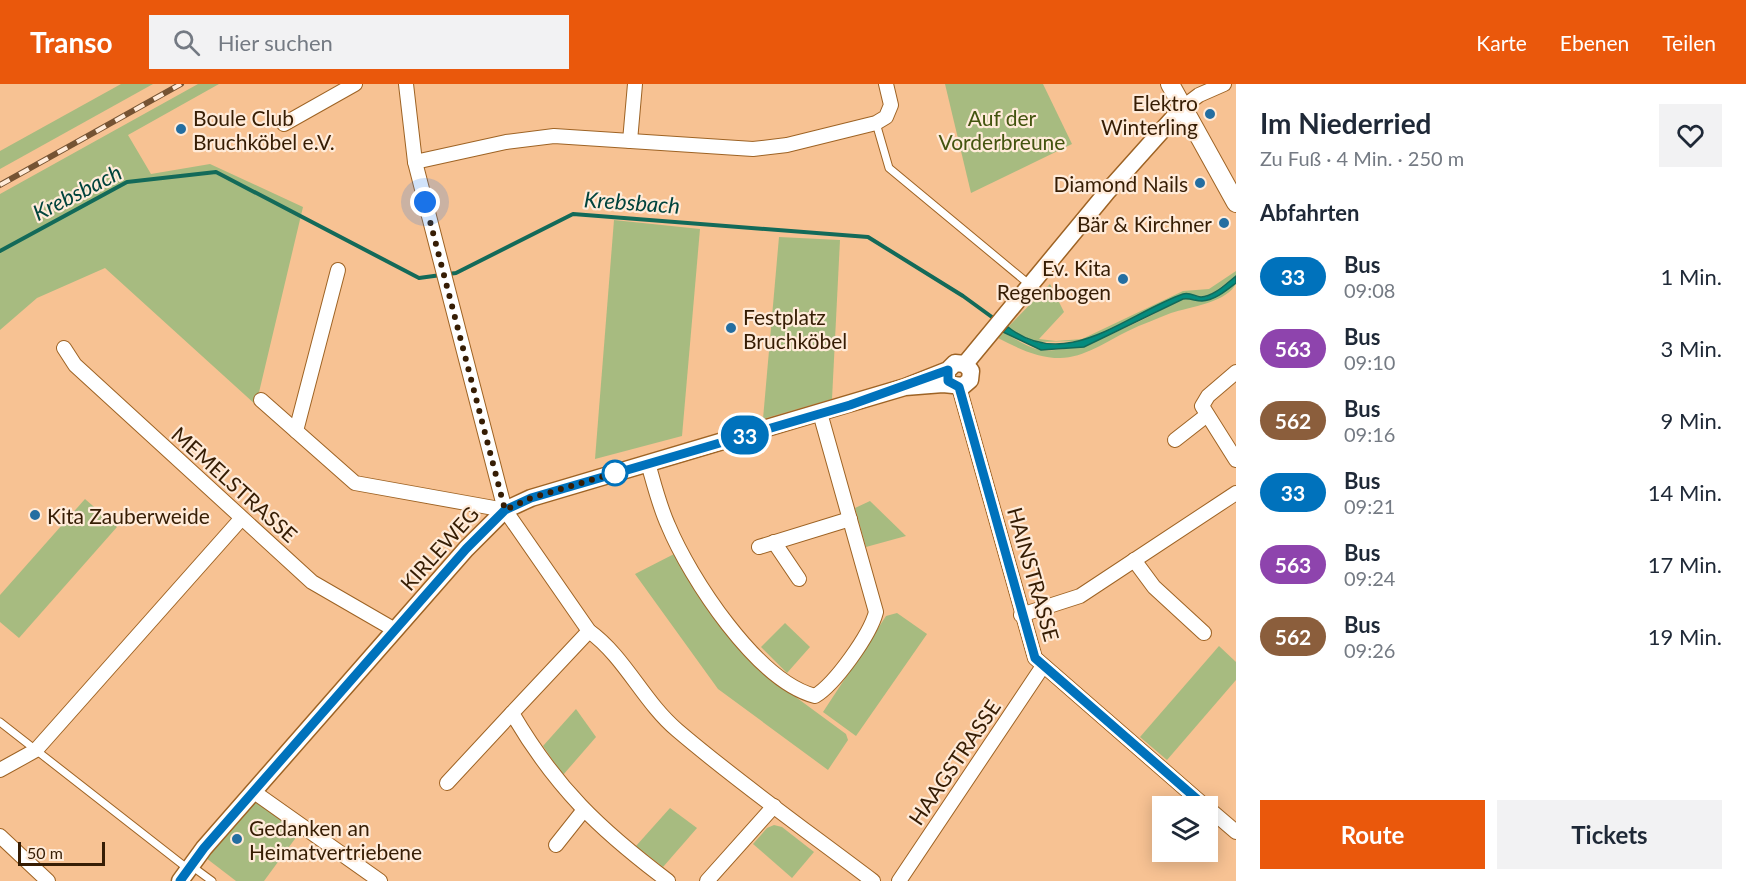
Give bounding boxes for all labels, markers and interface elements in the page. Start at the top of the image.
search box [149,15,569,69]
text: Transo [30,25,113,59]
icon: search [170,26,203,59]
text: Hier suchen [218,29,333,56]
text: Karte [1476,30,1527,55]
text: Ebenen [1560,30,1629,55]
text: Teilen [1662,30,1716,55]
place label: Elektro Winterling [1101,90,1198,139]
button: heart [1659,104,1722,167]
place label: Boule Club Bruchköbel e.V. [193,105,335,154]
park label: Auf der Vorderbreune [939,105,1065,154]
text: Im Niederried [1260,106,1431,140]
marker: Elektro Winterling [1203,107,1217,121]
marker: Boule Club Bruchköbel e.V. [174,122,188,136]
text: Zu Fuß · 4 Min. · 250 m [1260,146,1464,170]
water label: Krebsbach [28,158,126,226]
place label: Diamond Nails [1053,171,1188,196]
marker: Diamond Nails [1193,176,1207,190]
water label: Krebsbach [583,185,681,219]
your location [410,187,440,217]
text: Abfahrten [1260,199,1359,226]
place label: Bär & Kirchner [1077,211,1212,236]
marker: Bär & Kirchner [1217,216,1231,230]
text: Bus [1344,251,1380,278]
place label: Ev. Kita Regenbogen [997,255,1111,304]
text: 1 Min. [1661,263,1722,290]
text: 33 [1281,264,1305,289]
marker: Ev. Kita Regenbogen [1116,272,1130,286]
text: 09:08 [1344,278,1395,302]
place label: Festplatz Bruchköbel [743,304,847,353]
marker: Festplatz Bruchköbel [724,321,738,335]
text: Bus [1344,323,1380,350]
text: 3 Min. [1661,335,1722,362]
text: 563 [1275,336,1311,361]
text: 09:10 [1344,350,1395,374]
text: Bus [1344,395,1380,422]
text: 9 Min. [1661,407,1722,434]
text: 562 [1275,408,1311,433]
line badge: 33 [718,416,772,454]
street label: MEMELSTRASSE [167,421,303,547]
text: 09:16 [1344,422,1395,446]
text: 33 [733,423,757,448]
unlabelled marker [602,460,628,486]
text: Bus [1344,467,1380,494]
text: 14 Min. [1648,479,1722,506]
text: 33 [1281,480,1305,505]
text: 09:21 [1344,494,1395,518]
street label: KIRLEWEG [395,501,483,595]
place label: Kita Zauberweide [47,503,210,528]
street label: HAINSTRASSE [1003,504,1065,644]
marker: Kita Zauberweide [28,508,42,522]
text: Bus [1344,539,1380,566]
text: 17 Min. [1648,551,1722,578]
text: 563 [1275,552,1311,577]
text: 09:24 [1344,566,1395,590]
text: Bus [1344,611,1380,638]
text: 19 Min. [1648,623,1722,650]
text: 562 [1275,624,1311,649]
text: 09:26 [1344,638,1395,662]
street label: HAAGSTRASSE [903,695,1005,829]
map controls [1152,796,1218,862]
button: layers [1152,796,1218,862]
button: Route [1260,800,1485,869]
button: Tickets [1497,800,1722,869]
place label: Gedanken an Heimatvertriebene [249,815,422,864]
marker: Gedanken an Heimatvertriebene [230,832,244,846]
scale bar [18,839,105,866]
text: 50 m [27,843,63,862]

